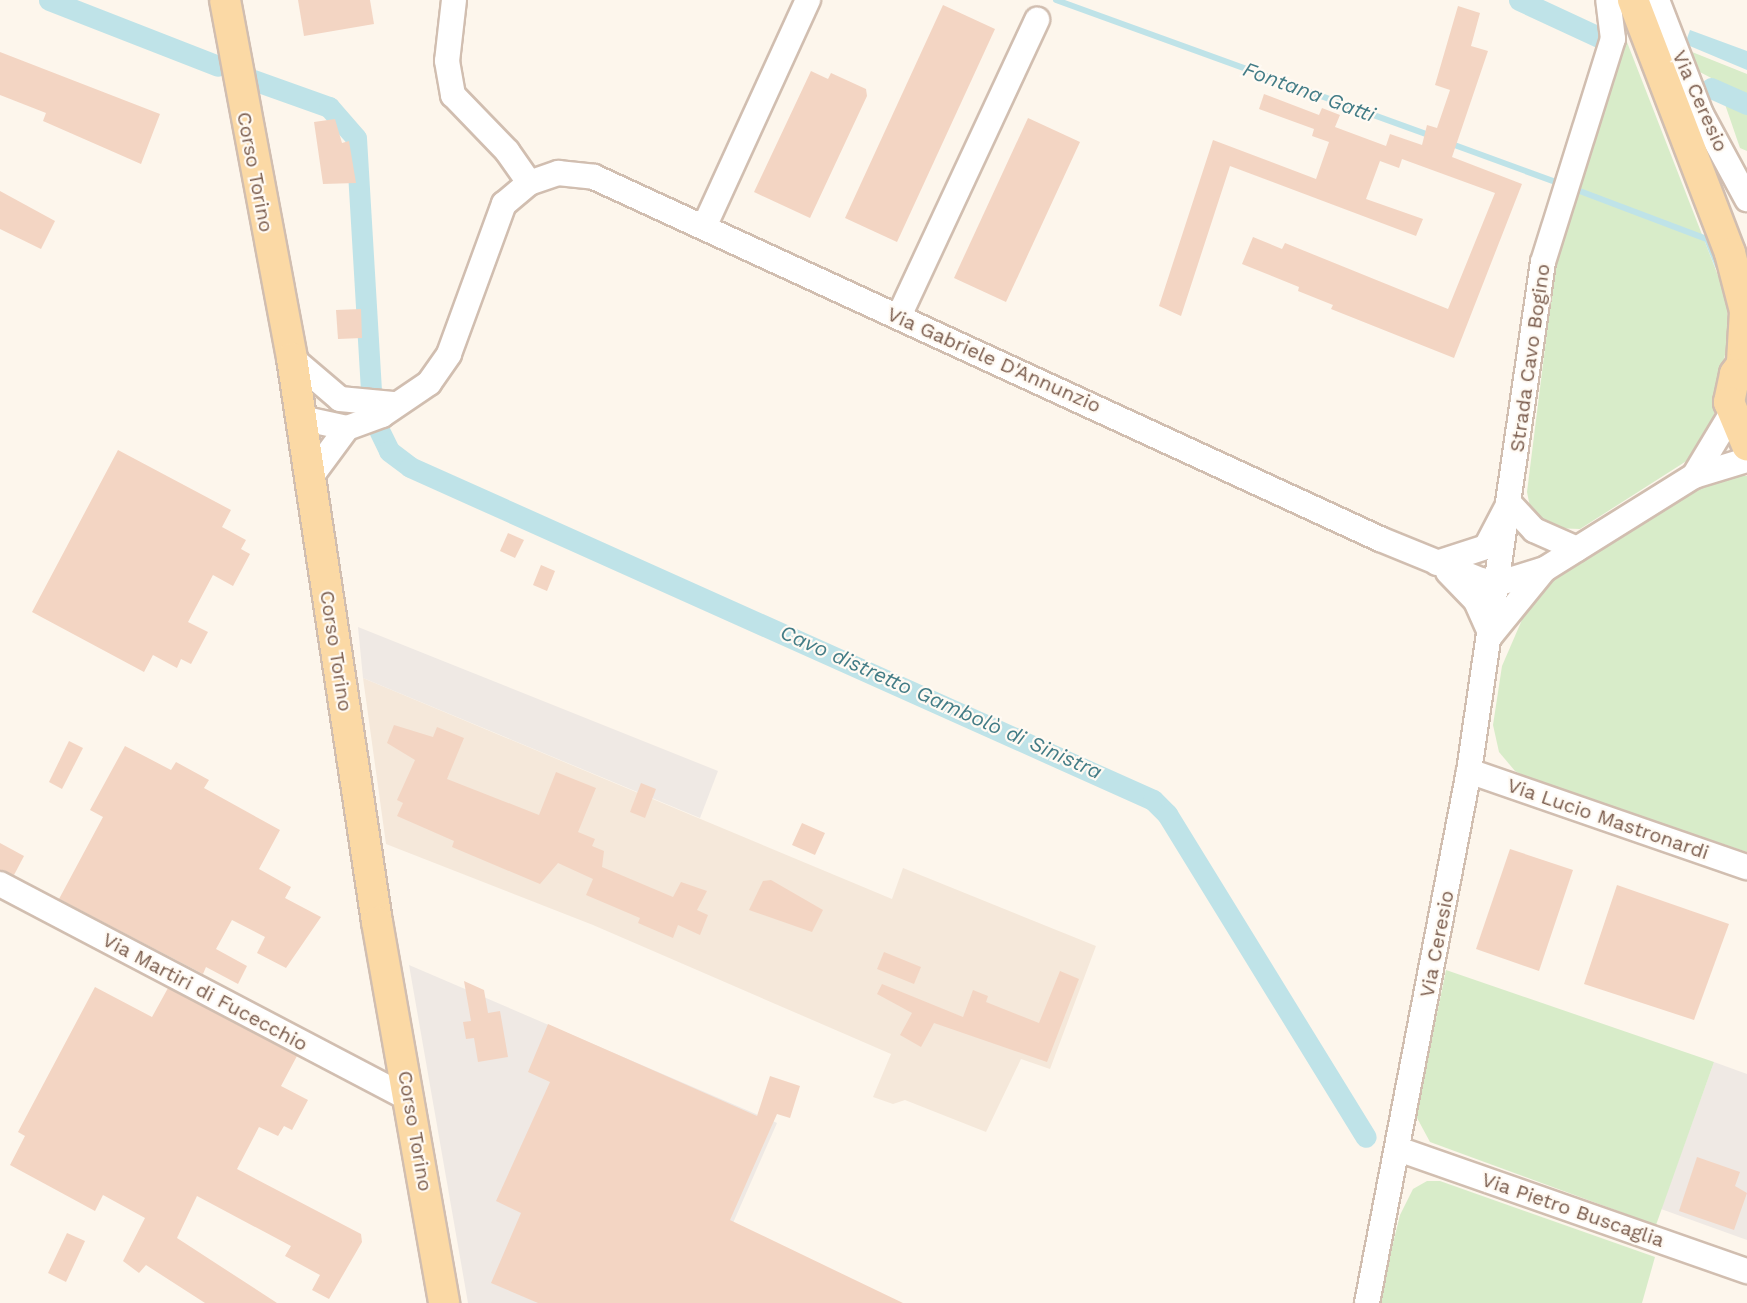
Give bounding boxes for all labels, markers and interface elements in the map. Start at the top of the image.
street label: Via Ceresio [1667,46,1733,156]
water label: Fontana Gatti [1240,56,1378,128]
street label: Corso Torino [232,110,278,234]
street label: Strada Cavo Bogino [1505,262,1555,454]
street label: Via Gabriele D'Annunzio [883,302,1105,418]
street label: Corso Torino [315,589,357,713]
water label: Cavo distretto Gambolò di Sinistra [776,619,1106,785]
street label: Via Lucio Mastronardi [1504,773,1712,865]
street label: Via Ceresio [1415,888,1459,1000]
street label: Via Martiri di Fucecchio [98,928,312,1056]
street label: Corso Torino [393,1069,437,1193]
street label: Via Pietro Buscaglia [1478,1167,1668,1253]

